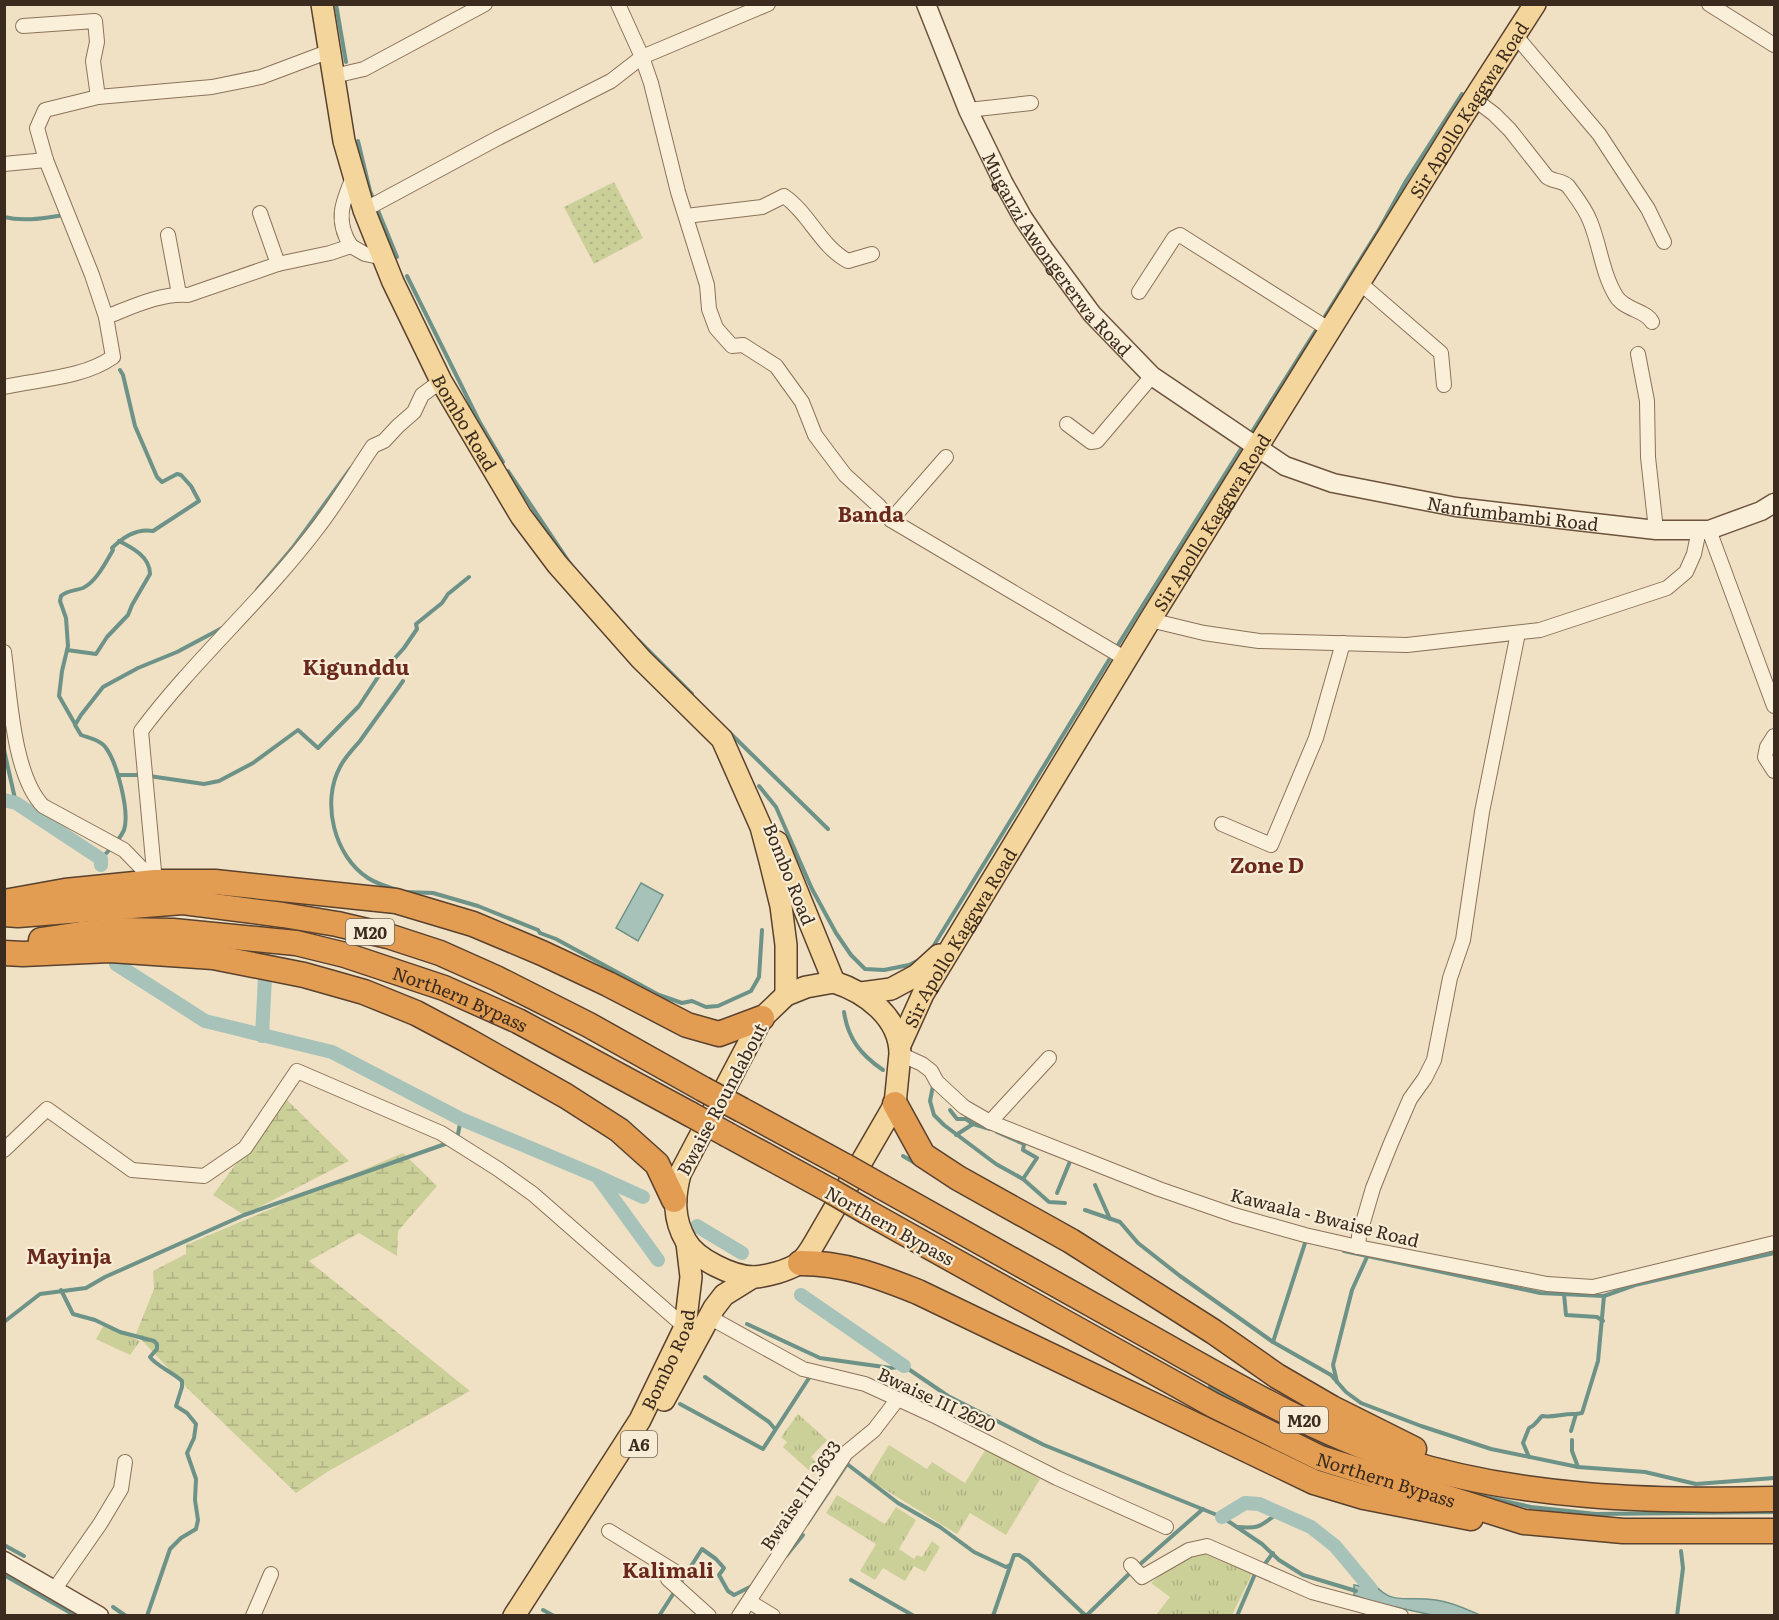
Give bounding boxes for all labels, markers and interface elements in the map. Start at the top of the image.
street label: Sir Apollo Kaggwa Road [1402,16,1534,203]
street label: Muganzi Awongererwa Road [977,147,1139,361]
street label: Bombo Road [426,369,504,475]
street label: Sir Apollo Kaggwa Road [1145,428,1276,616]
street label: Nanfumbambi Road [1425,488,1600,537]
district label: Banda [838,497,905,528]
district label: Kigunddu [303,650,409,681]
street label: Bombo Road [757,819,823,929]
street label: Sir Apollo Kaggwa Road [896,842,1022,1032]
district label: Zone D [1230,848,1304,879]
road number: M20 [346,919,394,945]
street label: Northern Bypass [389,958,533,1038]
street label: Bwaise Roundabout [669,1017,773,1180]
street label: Northern Bypass [820,1178,960,1272]
street label: Kawaala - Bwaise Road [1228,1180,1422,1254]
district label: Mayinja [26,1239,113,1270]
street label: Bombo Road [634,1308,701,1414]
street label: Bwaise III 2620 [873,1360,1001,1438]
road number: M20 [1280,1407,1328,1433]
road number: A6 [621,1431,657,1457]
street label: Bwaise III 3633 [753,1435,847,1555]
street label: Northern Bypass [1313,1444,1459,1513]
district label: Kalimali [622,1553,714,1584]

